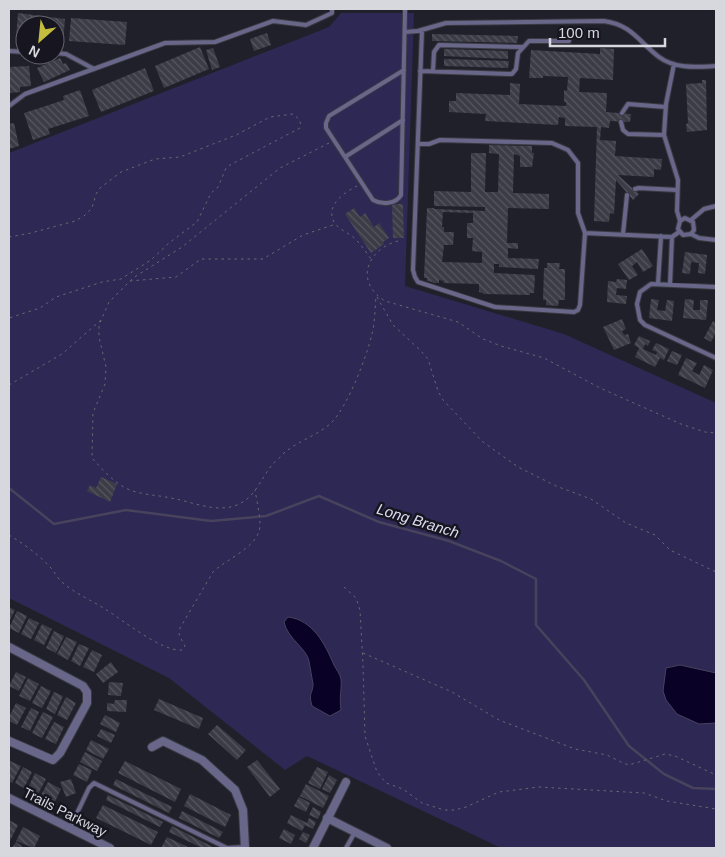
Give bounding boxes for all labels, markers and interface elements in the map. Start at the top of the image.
north arrow [15,15,65,65]
scale bar [550,15,665,47]
text: 100 m [558,24,600,41]
text: N [26,42,42,61]
water label: Long Branch [375,500,461,541]
street label: Trails Parkway [21,784,109,840]

